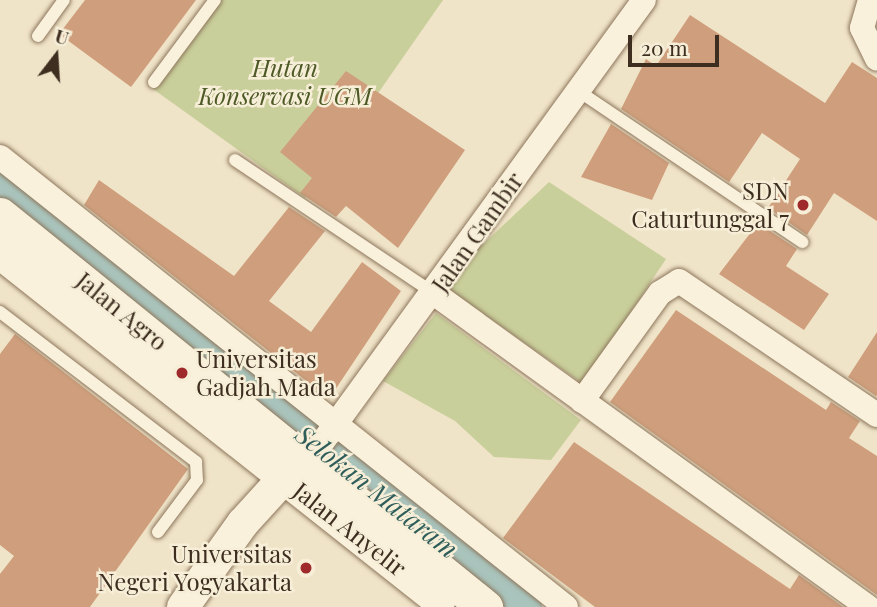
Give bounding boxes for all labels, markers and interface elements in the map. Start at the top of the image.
north arrow [21,21,91,91]
scale bar [632,21,723,65]
text: U [52,22,72,50]
text: 20 m [641,33,688,61]
park label: Hutan Konservasi UGM [199,54,371,110]
street label: Jalan Gambir [425,167,529,297]
place label: SDN Caturtunggal 7 [631,177,789,233]
marker: SDN Caturtunggal 7 [795,197,811,213]
street label: Jalan Agro [70,265,174,357]
place label: Universitas Gadjah Mada [196,345,336,401]
marker: Universitas Gadjah Mada [174,365,190,381]
water label: Selokan Mataram [290,418,464,564]
street label: Jalan Anyelir [287,476,413,582]
place label: Universitas Negeri Yogyakarta [97,540,292,596]
marker: Universitas Negeri Yogyakarta [298,560,314,576]

